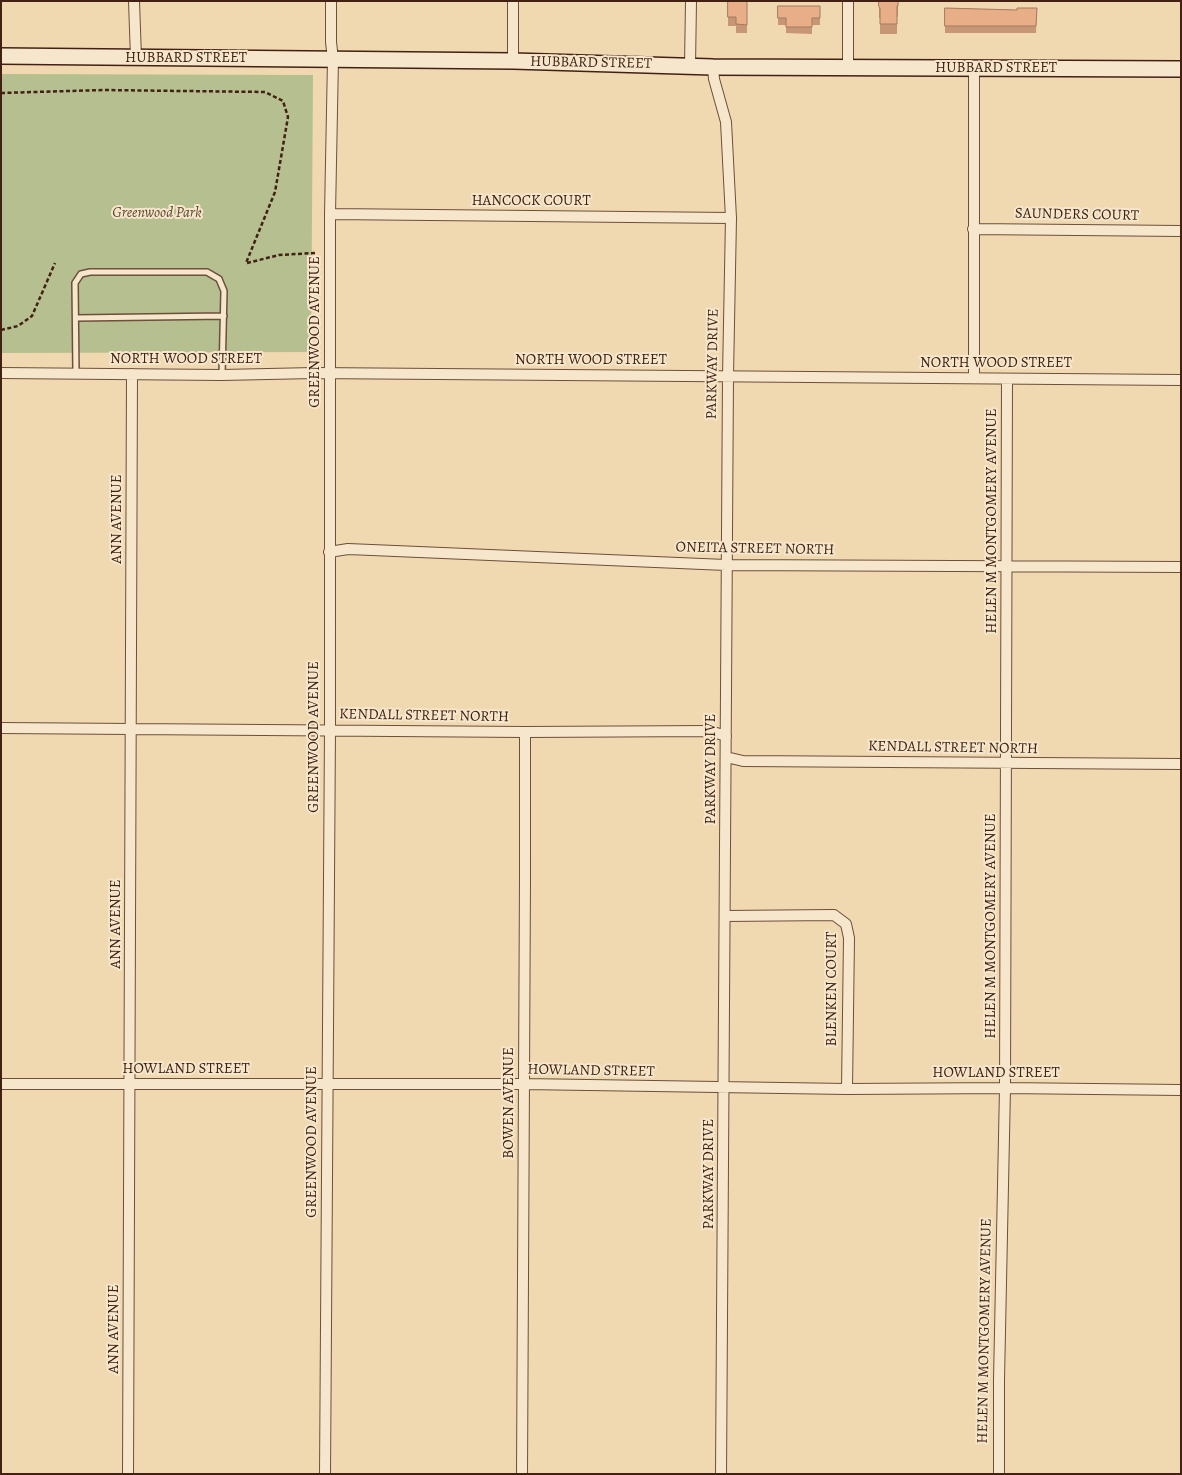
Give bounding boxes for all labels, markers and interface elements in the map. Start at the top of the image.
street label: HUBBARD STREET [125,49,247,67]
street label: HUBBARD STREET [530,53,652,73]
street label: HUBBARD STREET [935,59,1057,77]
street label: HANCOCK COURT [471,192,591,210]
park label: Greenwood Park [112,204,202,222]
street label: SAUNDERS COURT [1015,205,1139,225]
street label: GREENWOOD AVENUE [306,256,324,408]
street label: PARKWAY DRIVE [703,308,723,420]
street label: NORTH WOOD STREET [110,350,262,368]
street label: NORTH WOOD STREET [515,351,667,369]
street label: NORTH WOOD STREET [920,354,1072,372]
street label: HELEN M MONTGOMERY AVENUE [983,408,1001,634]
street label: ANN AVENUE [108,474,126,564]
street label: ONEITA STREET NORTH [675,539,835,559]
street label: GREENWOOD AVENUE [305,661,323,813]
street label: KENDALL STREET NORTH [339,706,509,726]
street label: PARKWAY DRIVE [702,714,720,824]
street label: KENDALL STREET NORTH [868,738,1038,758]
street label: HELEN M MONTGOMERY AVENUE [982,813,1000,1039]
street label: ANN AVENUE [107,879,125,969]
street label: BLENKEN COURT [823,931,841,1047]
street label: BOWEN AVENUE [500,1047,518,1159]
street label: HOWLAND STREET [122,1060,250,1078]
street label: HOWLAND STREET [527,1061,655,1081]
street label: HOWLAND STREET [932,1064,1060,1082]
street label: GREENWOOD AVENUE [303,1066,321,1218]
street label: PARKWAY DRIVE [700,1119,718,1229]
street label: HELEN M MONTGOMERY AVENUE [974,1218,996,1444]
street label: ANN AVENUE [105,1284,123,1374]

